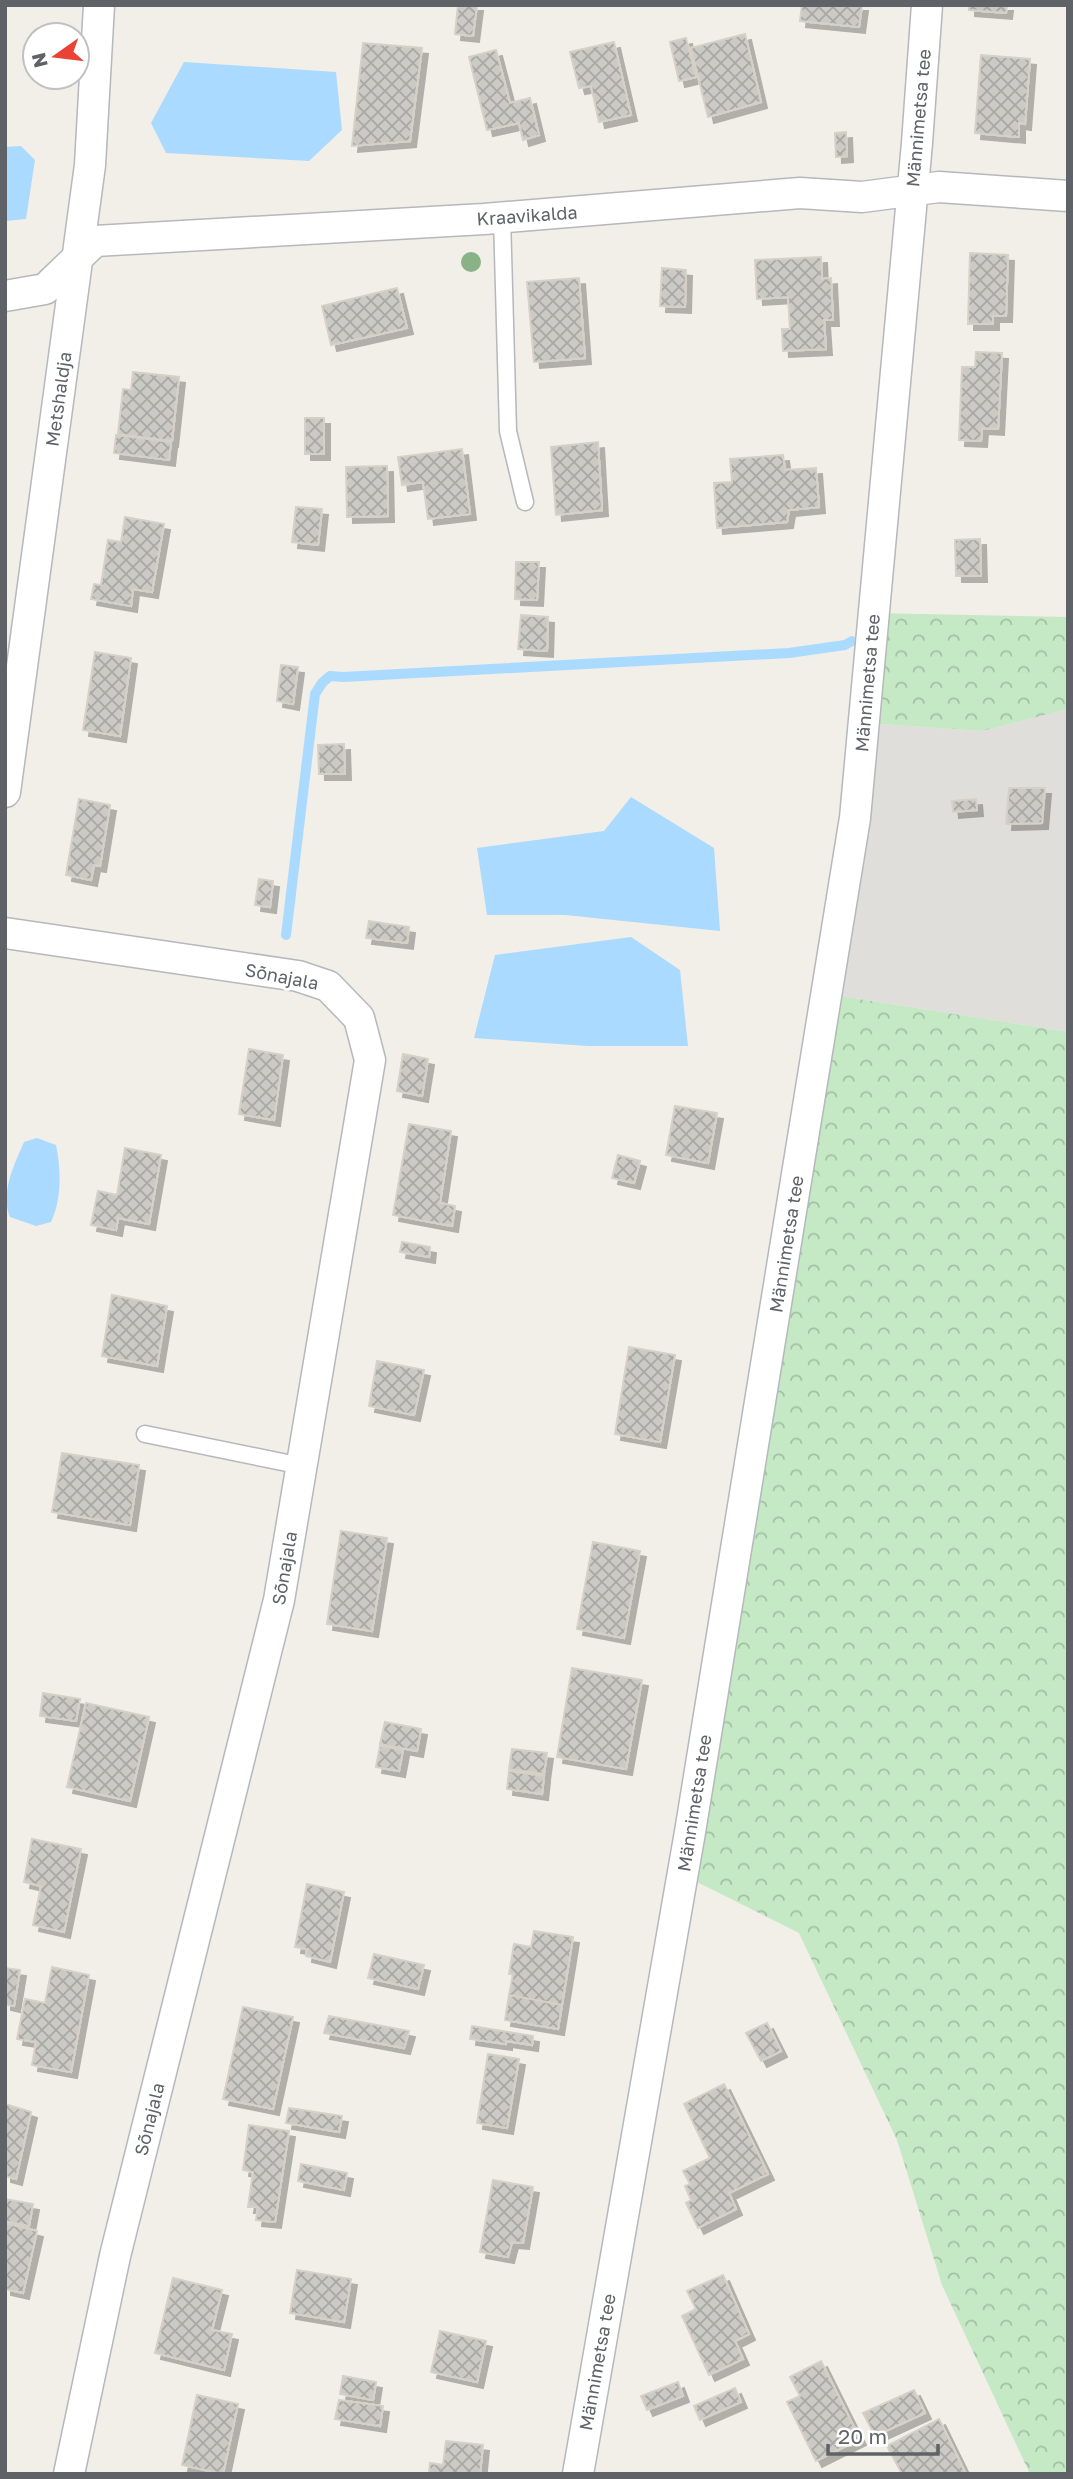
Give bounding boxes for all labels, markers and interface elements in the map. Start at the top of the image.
north arrow [21,21,91,91]
street label: Männimetsa tee [901,48,935,188]
text: N [26,50,52,70]
street label: Kraavikalda [476,200,578,230]
street label: Metshaldja [40,350,76,448]
street label: Männimetsa tee [850,613,884,753]
street label: Sõnajala [243,958,321,994]
street label: Männimetsa tee [764,1174,808,1314]
street label: Sõnajala [267,1529,301,1607]
street label: Männimetsa tee [672,1733,716,1873]
street label: Sõnajala [129,2080,169,2158]
street label: Männimetsa tee [574,2292,620,2432]
scale bar [828,2412,938,2456]
text: 20 m [838,2423,887,2449]

